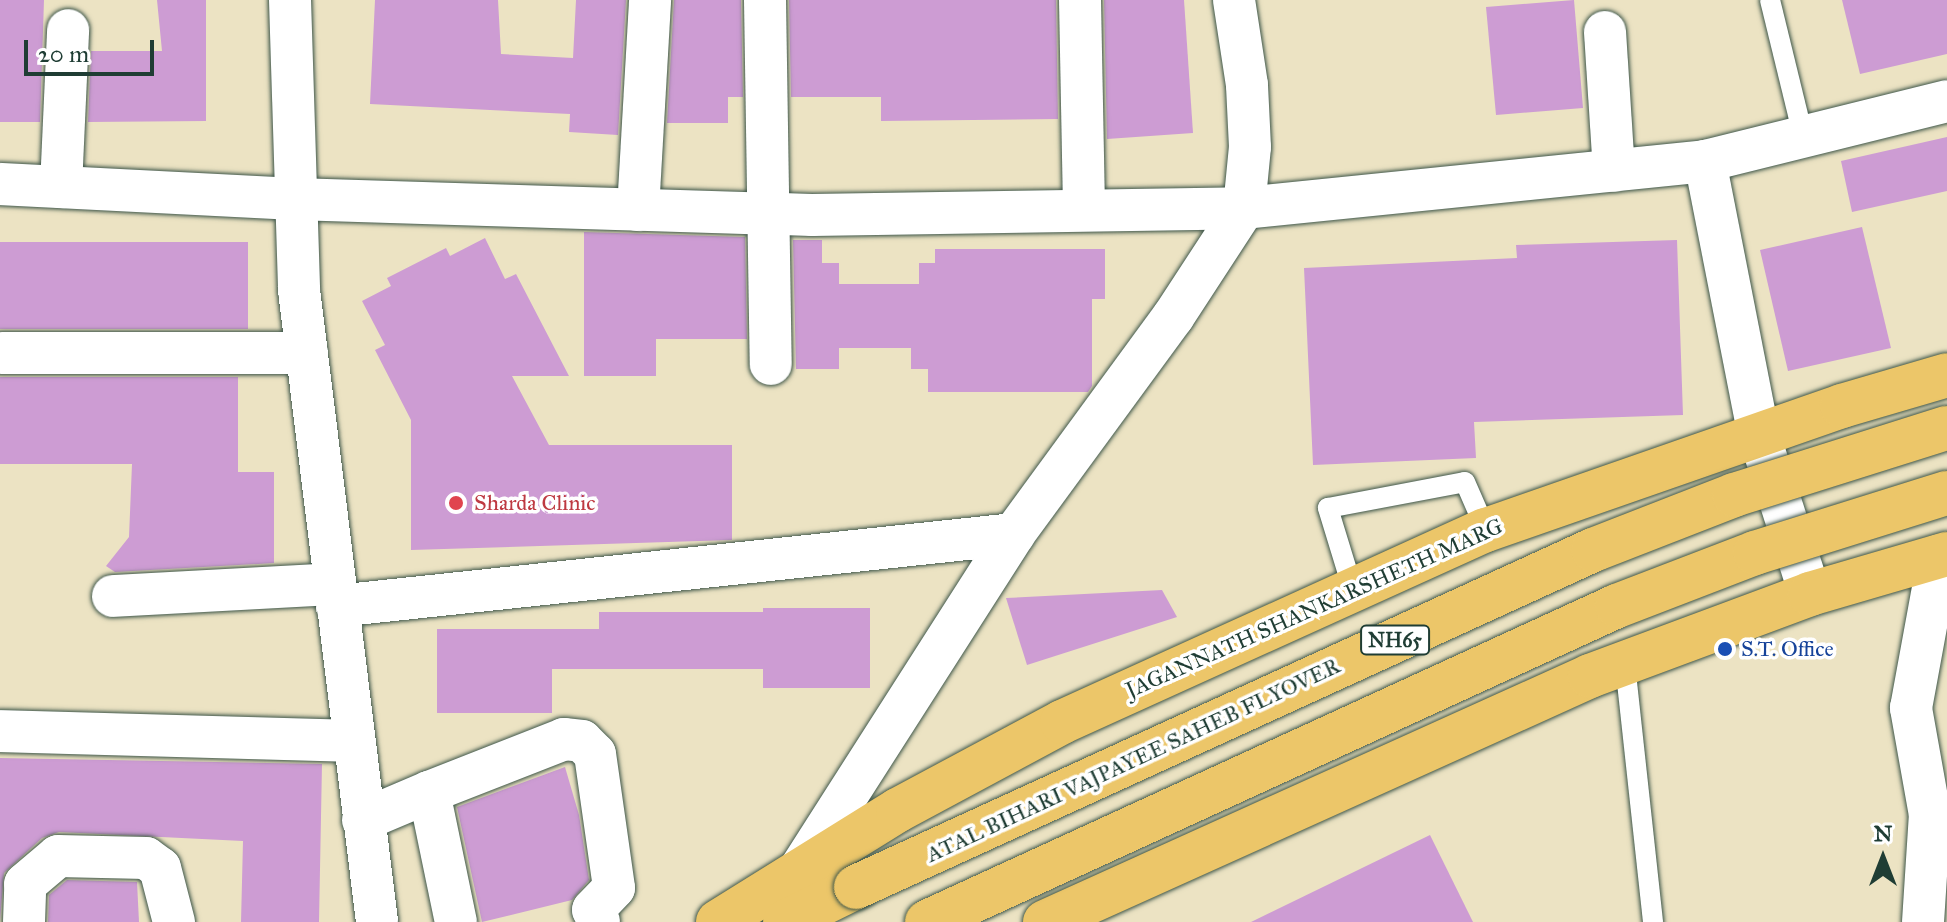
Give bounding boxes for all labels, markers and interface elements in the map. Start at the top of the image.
scale bar [28,24,158,74]
text: 20 m [38,39,89,69]
place label: Sharda Clinic [474,490,596,516]
marker: Sharda Clinic [445,492,467,514]
street label: JAGANNATH SHANKARSHETH MARG [1121,513,1507,703]
road number: NH65 [1359,624,1431,656]
place label: S.T. Office [1741,636,1834,662]
marker: S.T. Office [1716,640,1734,658]
street label: ATAL BIHARI VAJPAYEE SAHEB FLYOVER [922,652,1344,868]
north arrow [1843,818,1923,898]
text: N [1874,820,1892,847]

